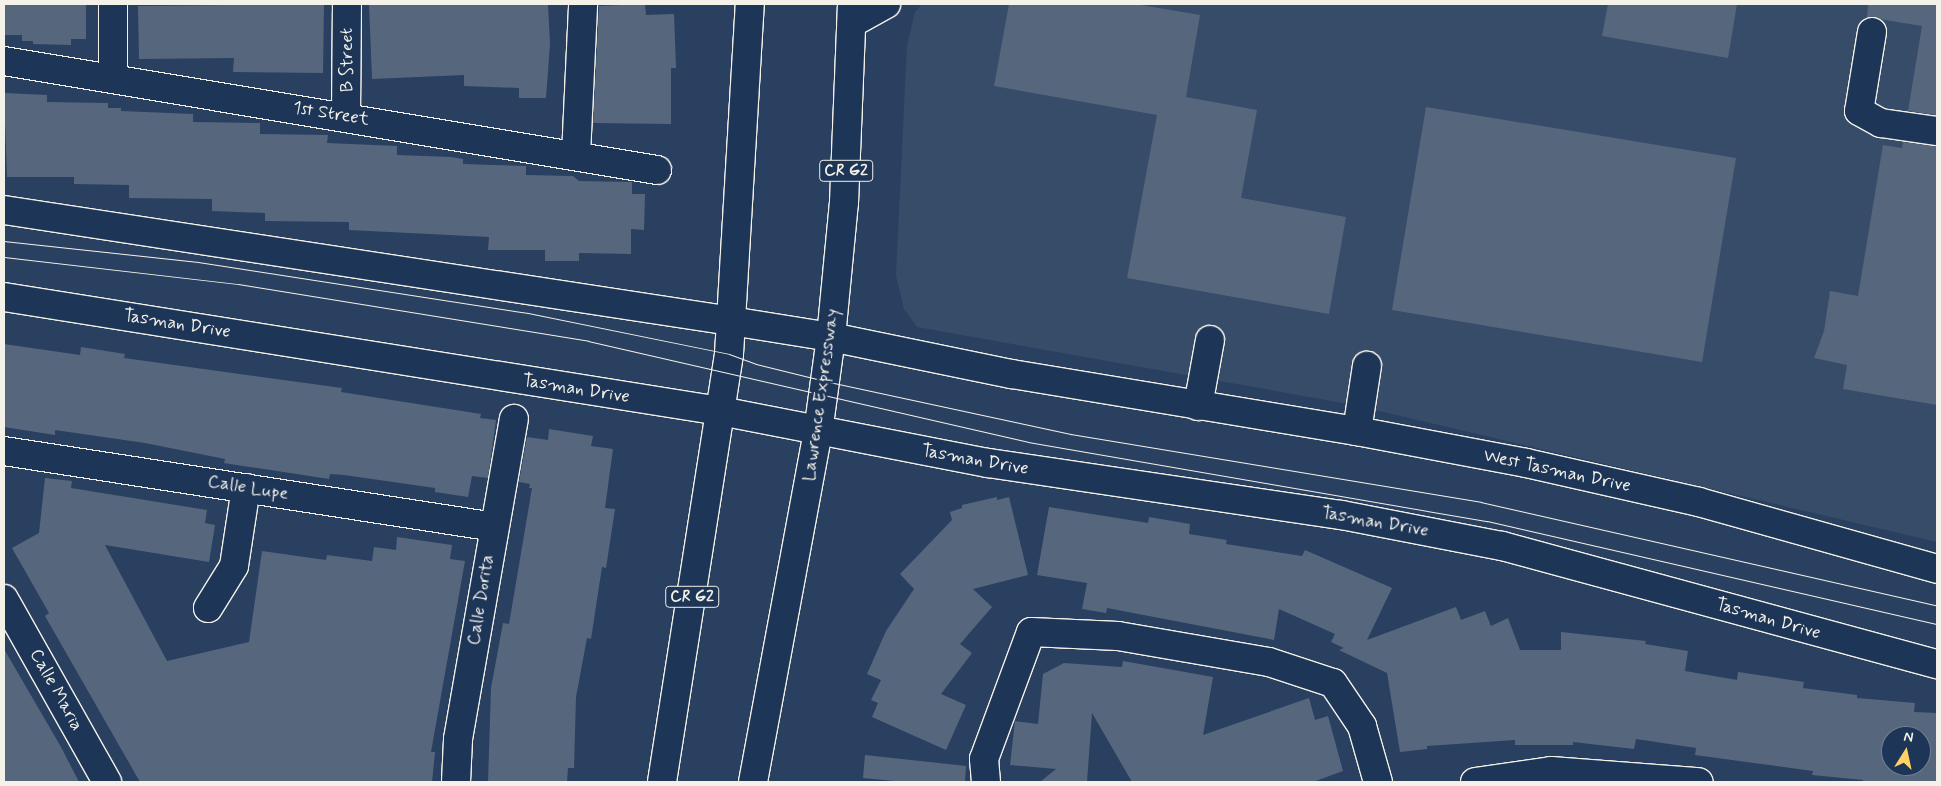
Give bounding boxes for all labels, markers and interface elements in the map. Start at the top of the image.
street label: B Street [336,26,358,94]
street label: 1st Street [291,97,371,131]
road number: CR G2 [818,158,874,185]
street label: Tasman Drive [123,305,231,343]
street label: Lawrence Expressway [798,307,844,483]
street label: Tasman Drive [522,370,630,408]
street label: Tasman Drive [920,440,1030,480]
street label: West Tasman Drive [1482,445,1632,497]
street label: Calle Lupe [208,471,288,505]
street label: Tasman Drive [1320,502,1430,542]
street label: Calle Dorita [463,552,499,648]
road number: CR G2 [664,584,720,610]
street label: Tasman Drive [1714,594,1822,644]
street label: Calle Maria [24,645,88,735]
north arrow [1881,726,1931,776]
text: N [1902,728,1915,747]

